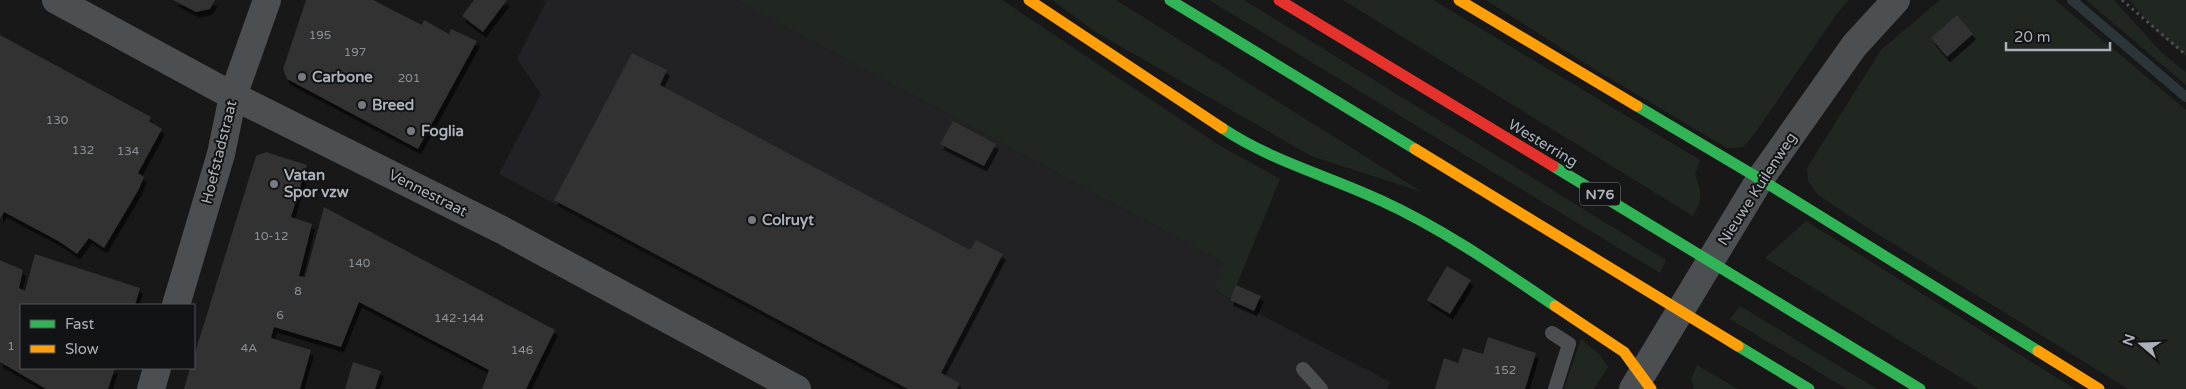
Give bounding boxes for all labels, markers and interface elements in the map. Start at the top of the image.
scale bar [2006,20,2110,52]
house number: 195 [309,28,331,42]
text: 20 m [2014,28,2051,46]
house number: 197 [344,45,366,59]
place label: Carbone [312,68,373,86]
marker: Carbone [296,71,308,83]
house number: 201 [398,71,420,85]
place label: Breed [372,96,414,114]
street label: Hoefstadstraat [197,98,241,206]
marker: Breed [356,99,368,111]
house number: 130 [46,113,69,127]
street label: Westerring [1505,115,1581,171]
place label: Foglia [421,122,464,141]
marker: Foglia [405,125,417,137]
street label: Nieuwe Kuilenweg [1714,129,1800,249]
house number: 132 [72,143,94,157]
house number: 134 [117,144,140,158]
street label: Vennestraat [386,165,471,221]
place label: Vatan Spor vzw [284,166,349,202]
marker: Vatan Spor vzw [268,178,280,190]
road number: N76 [1580,182,1620,205]
place label: Colruyt [762,211,814,230]
marker: Colruyt [746,214,758,226]
house number: 10-12 [253,229,289,243]
house number: 140 [348,256,371,270]
house number: 8 [294,284,302,298]
legend [20,304,195,369]
house number: 6 [276,308,284,322]
house number: 142-144 [434,311,485,325]
text: Fast [65,315,95,333]
north arrow [2116,319,2166,369]
text: N [2119,332,2139,348]
house number: 1 [7,339,15,353]
text: Slow [65,340,99,358]
house number: 4A [241,341,257,355]
house number: 146 [511,343,533,357]
house number: 152 [1494,363,1516,377]

